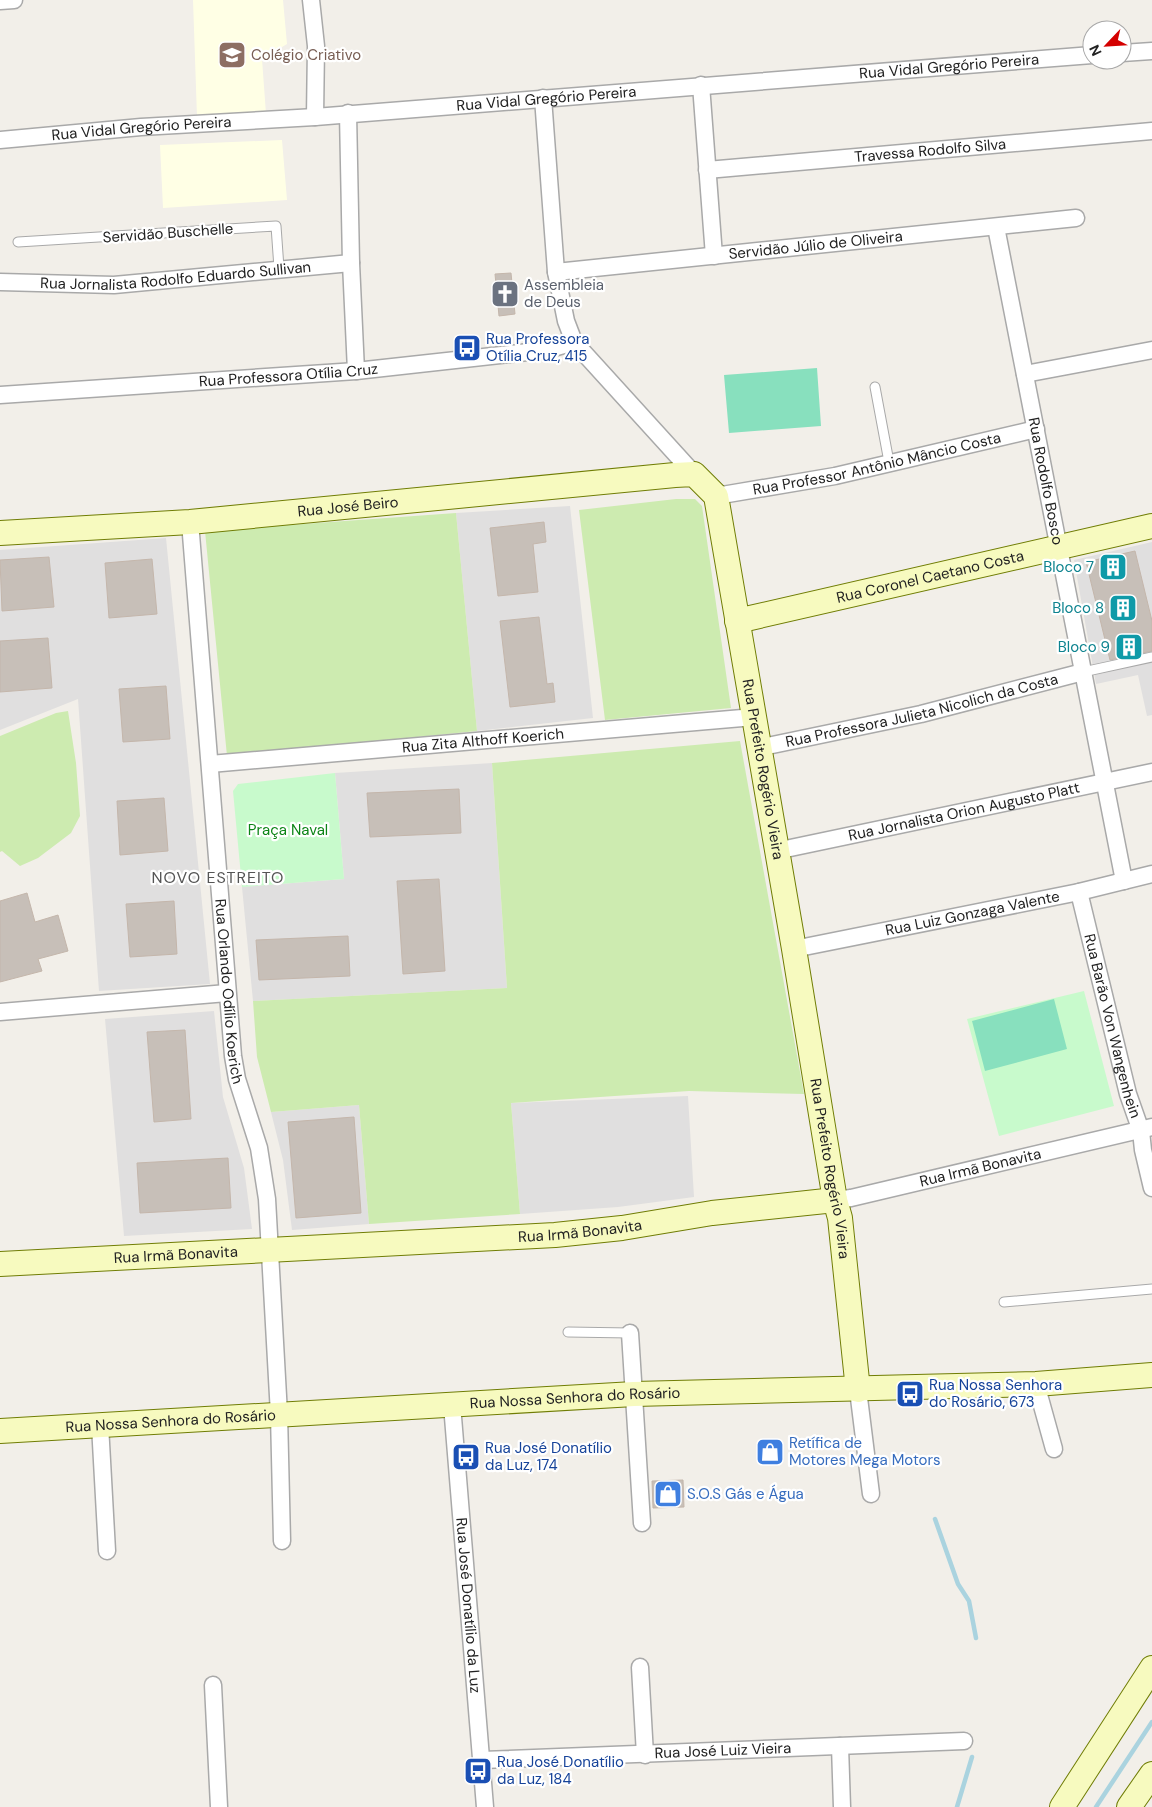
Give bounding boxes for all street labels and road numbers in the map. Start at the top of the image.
street label: Rua Vidal Gregório Pereira [858,49,1040,84]
street label: Rua Vidal Gregório Pereira [456,81,637,116]
street label: Rua Vidal Gregório Pereira [51,112,232,145]
street label: Travessa Rodolfo Silva [853,134,1007,167]
street label: Servidão Buschelle [102,218,234,248]
street label: Servidão Júlio de Oliveira [728,226,904,264]
street label: Rua Jornalista Rodolfo Eduardo Sullivan [40,257,312,295]
street label: Rua Professora Otília Cruz [198,359,379,392]
street label: Rua Rodolfo Bosco [1024,416,1068,547]
street label: Rua Professor Antônio Mâncio Costa [751,428,1003,500]
street label: Rua José Beiro [296,492,400,522]
street label: Rua Coronel Caetano Costa [834,546,1026,608]
street label: Rua Professora Julieta Nicolich da Costa [784,669,1060,752]
street label: Rua Prefeito Rogério Vieira [738,677,788,861]
street label: Rua Zita Althoff Koerich [401,723,565,757]
street label: Rua Jornalista Orion Augusto Platt [846,777,1082,846]
street label: Rua Luiz Gonzaga Valente [884,886,1061,940]
street label: Rua Orlando Odílio Koerich [210,898,248,1087]
street label: Rua Barão Von Wangenhein [1079,932,1146,1121]
street label: Rua Prefeito Rogério Vieira [805,1077,854,1260]
street label: Rua Irmã Bonavita [918,1143,1043,1192]
street label: Rua Irmã Bonavita [518,1215,643,1247]
street label: Rua Irmã Bonavita [113,1242,238,1268]
street label: Rua Nossa Senhora do Rosário [469,1383,681,1414]
street label: Rua Nossa Senhora do Rosário [65,1405,277,1437]
street label: Rua José Donatílio da Luz [451,1517,486,1694]
street label: Rua José Luiz Vieira [654,1738,792,1763]

